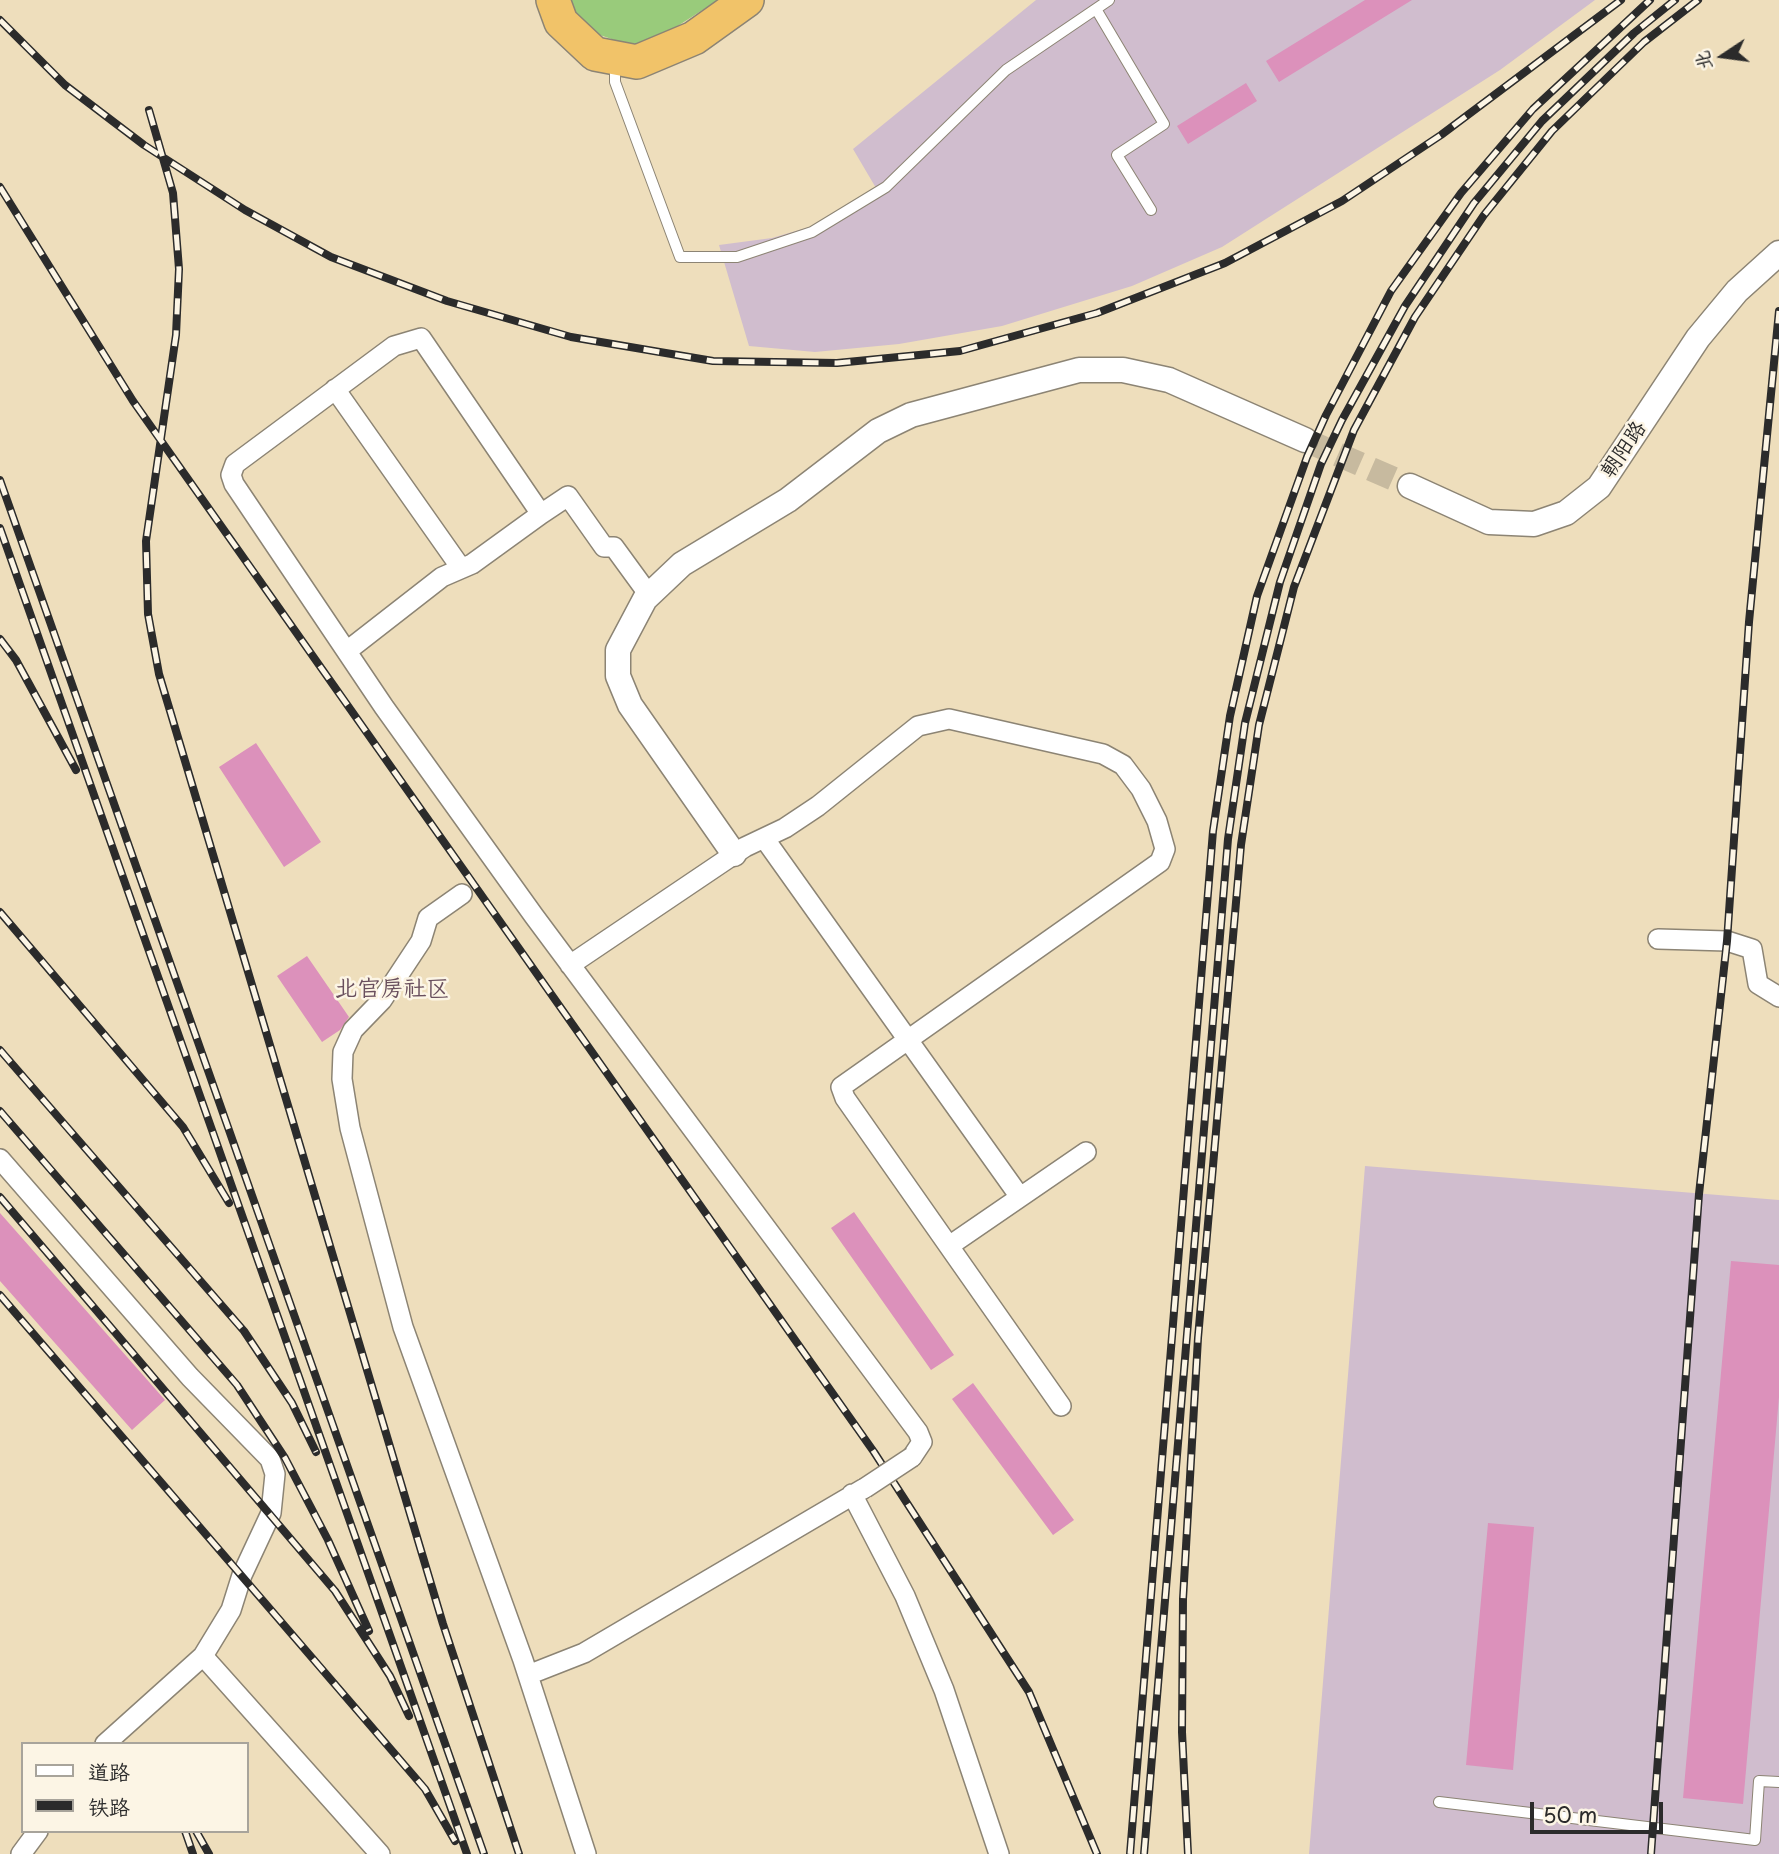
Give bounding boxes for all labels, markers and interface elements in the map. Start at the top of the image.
north arrow [1688,21,1758,91]
text: 北 [1687,48,1718,73]
street label: 朝阳路 [1596,417,1652,483]
district label: 北官房社区 [335,976,449,1004]
legend [21,1742,248,1833]
text: 道路 [88,1755,130,1787]
scale bar [1534,1787,1667,1831]
text: 铁路 [88,1790,130,1822]
text: 50 m [1543,1798,1597,1830]

